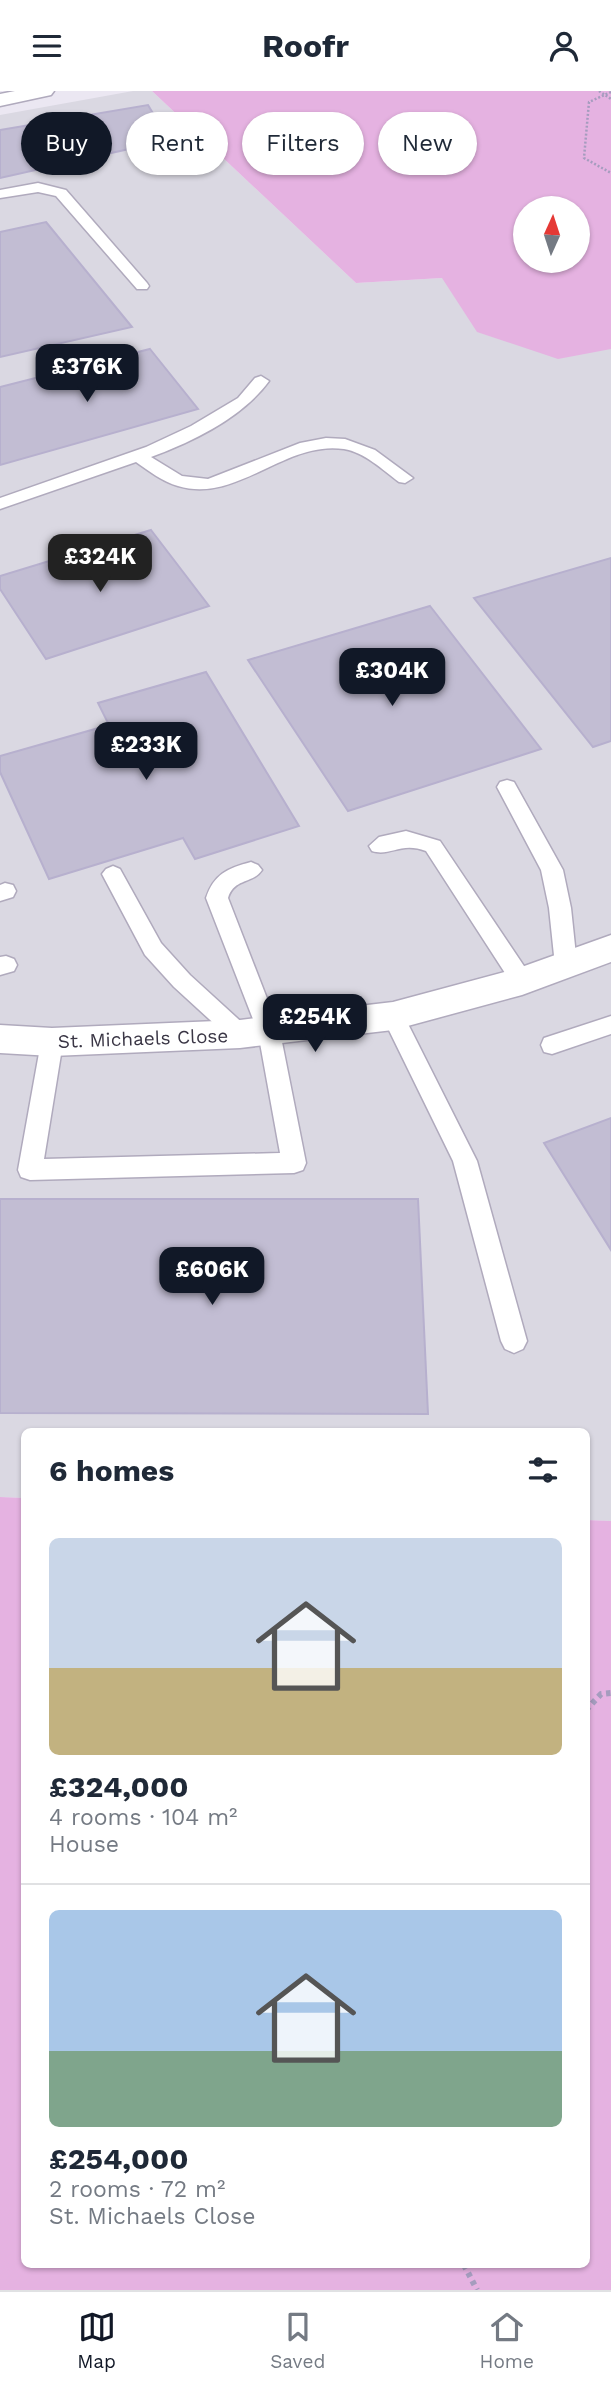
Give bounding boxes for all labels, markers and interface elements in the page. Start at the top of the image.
icon: menu [28,27,66,65]
text: Roofr [262,27,349,65]
icon: person [545,27,583,65]
chip: Buy [21,112,112,175]
chip: Rent [126,112,228,175]
chip: Filters [242,112,364,175]
chip: New [378,112,477,175]
north arrow [513,196,590,273]
map controls [513,196,590,273]
pin: £376K [38,345,136,404]
text: £376K [52,353,122,380]
pin: £324K [51,535,149,594]
text: £324K [64,543,136,570]
pin: £304K [343,649,441,708]
text: £304K [355,657,429,684]
pin: £233K [97,723,195,782]
text: £233K [110,731,182,758]
pin: £254K [266,995,364,1054]
text: £254K [279,1003,351,1030]
street label: St. Michaels Close [57,1024,229,1053]
pin: £606K [163,1247,261,1307]
text: £606K [175,1256,249,1283]
icon: filters [524,1451,562,1489]
text: 6 homes [49,1453,174,1488]
icon: home [243,1583,369,1709]
text: £324,000 [49,1769,189,1804]
text: 4 rooms · 104 m² [49,1804,237,1831]
text: House [49,1831,119,1858]
icon: home [243,1955,369,2081]
text: £254,000 [49,2141,189,2176]
text: 2 rooms · 72 m² [49,2176,225,2203]
text: St. Michaels Close [49,2203,256,2230]
tab: Map [77,2308,116,2373]
tab: Saved [270,2308,325,2373]
tab: Home [480,2308,534,2373]

